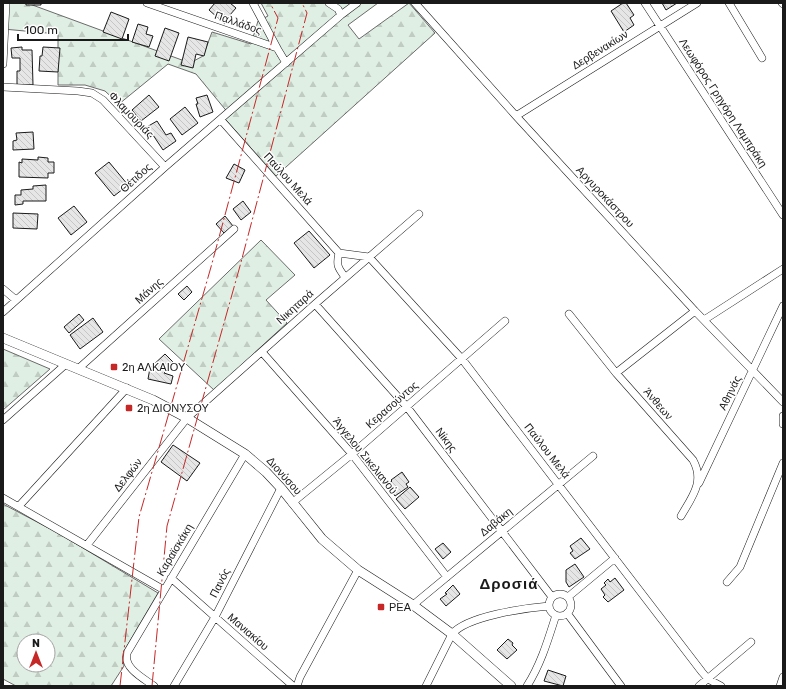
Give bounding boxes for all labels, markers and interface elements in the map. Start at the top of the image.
street label: Παλλάδος [213,9,263,37]
scale bar [18,16,128,42]
text: 100 m [24,23,58,37]
street label: Δερβενακίων [570,27,631,72]
street label: Λεωφόρος Γρηγόρη Λαμπράκη [676,36,770,170]
street label: Φλαμουριάς [106,89,156,141]
street label: Παύλου Μελά [261,150,315,208]
street label: Θέτιδος [118,161,154,195]
street label: Αργυροκάστρου [573,164,637,230]
street label: Μάνης [133,275,165,307]
street label: Νικηταρά [274,287,317,327]
place label: 2η ΑΛΚΑΙΟΥ [122,361,186,374]
marker: 2η ΑΛΚΑΙΟΥ [109,362,119,372]
street label: Αθηνάς [716,374,744,412]
street label: Κερασούντος [363,379,421,431]
street label: Άνθεων [641,385,676,423]
place label: 2η ΔΙΟΝΥΣΟΥ [137,402,210,415]
marker: 2η ΔΙΟΝΥΣΟΥ [124,403,134,413]
street label: Άγγελου Σικελιανού [330,415,400,497]
street label: Παύλου Μελά [521,421,573,482]
street label: Νίκης [433,425,459,455]
street label: Διονύσου [264,454,304,498]
street label: Δελφών [111,455,145,494]
street label: Δαβάκη [477,505,515,539]
street label: Καραϊσκάκη [154,521,196,579]
street label: Πανός [207,566,233,600]
district label: Δροσιά [480,575,538,593]
place label: ΡΕΑ [389,601,412,614]
marker: ΡΕΑ [376,602,386,612]
street label: Μανιακίου [225,611,271,653]
north arrow [16,633,56,673]
text: N [32,637,40,650]

